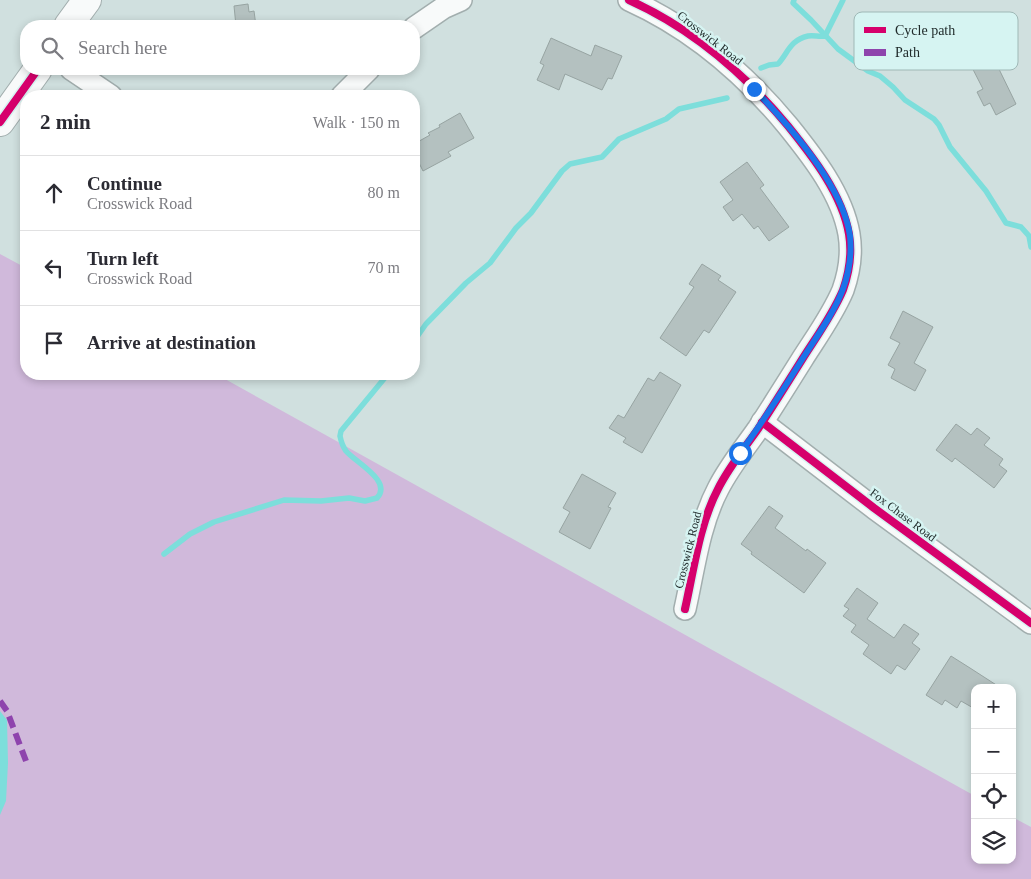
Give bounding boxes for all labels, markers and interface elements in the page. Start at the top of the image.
street label: Crosswick Road [675,8,745,68]
legend [854,12,1018,70]
search box [20,20,420,75]
text: Cycle path [895,23,955,38]
icon: search [38,34,66,62]
text: Search here [78,37,167,58]
text: Path [895,45,920,60]
route end [743,78,766,101]
text: 2 min [40,110,91,134]
text: Walk · 150 m [313,114,400,131]
text: Continue [87,173,162,194]
icon: ahead [40,179,68,207]
text: 80 m [368,184,400,201]
text: Crosswick Road [87,195,192,212]
text: Turn left [87,248,159,269]
icon: left [40,254,68,282]
text: 70 m [368,259,400,276]
text: Crosswick Road [87,270,192,287]
icon: arrive [40,329,68,357]
text: Arrive at destination [87,332,256,353]
route start [729,442,752,465]
street label: Fox Chase Road [867,486,939,544]
street label: Crosswick Road [672,510,704,590]
map controls [971,684,1016,864]
button: + [971,684,1016,729]
button: − [971,729,1016,774]
button: locate [971,774,1016,819]
button: layers [971,819,1016,864]

